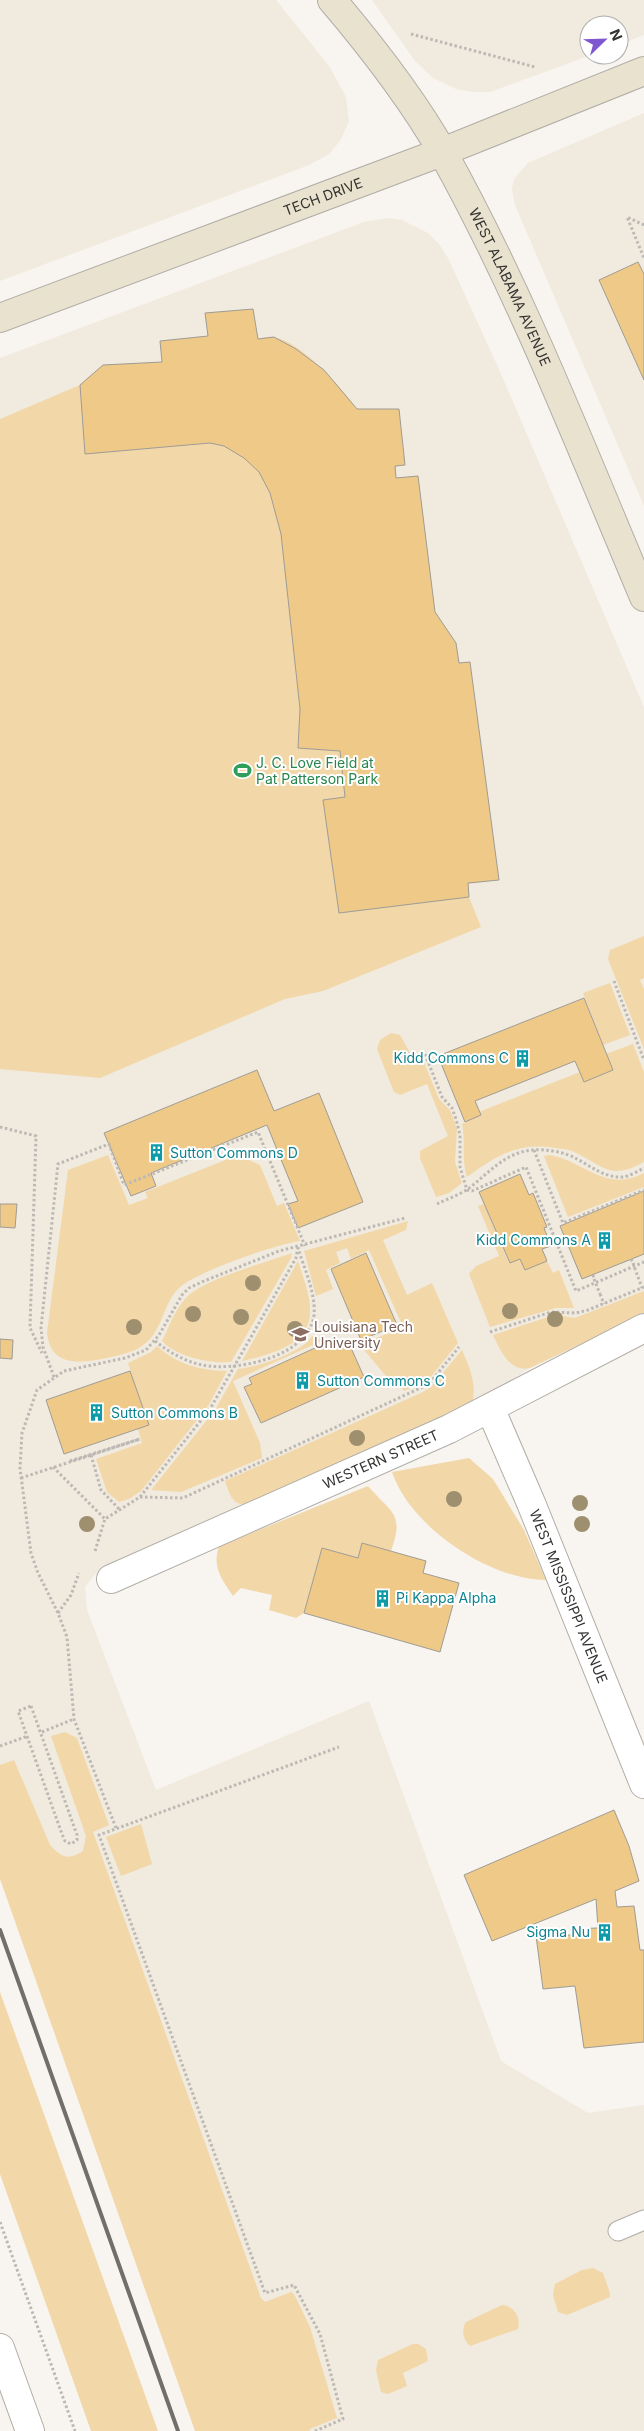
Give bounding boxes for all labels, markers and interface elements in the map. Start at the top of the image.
north arrow [579,15,629,65]
text: N [607,26,626,43]
street label: TECH DRIVE [281,174,365,219]
street label: WEST ALABAMA AVENUE [466,205,555,368]
place label: J. C. Love Field at Pat Patterson Park [256,754,379,787]
sports icon: J. C. Love Field at Pat Patterson Park [232,761,252,781]
building icon: Kidd Commons C [513,1048,533,1068]
place label: Kidd Commons C [394,1049,509,1066]
building icon: Sutton Commons D [146,1143,166,1163]
place label: Sutton Commons D [170,1144,298,1161]
building icon: Kidd Commons A [595,1230,615,1250]
place label: Kidd Commons A [476,1231,591,1248]
place label: Louisiana Tech University [314,1318,413,1351]
school or university icon: Louisiana Tech University [290,1325,310,1345]
building icon: Sutton Commons C [293,1371,313,1391]
place label: Sutton Commons C [317,1372,445,1389]
building icon: Sutton Commons B [87,1403,107,1423]
place label: Sutton Commons B [111,1404,238,1421]
street label: WESTERN STREET [320,1426,441,1492]
street label: WEST MISSISSIPPI AVENUE [526,1507,612,1685]
building icon: Pi Kappa Alpha [372,1588,392,1608]
place label: Pi Kappa Alpha [396,1589,496,1606]
building icon: Sigma Nu [594,1922,614,1942]
place label: Sigma Nu [526,1923,590,1940]

